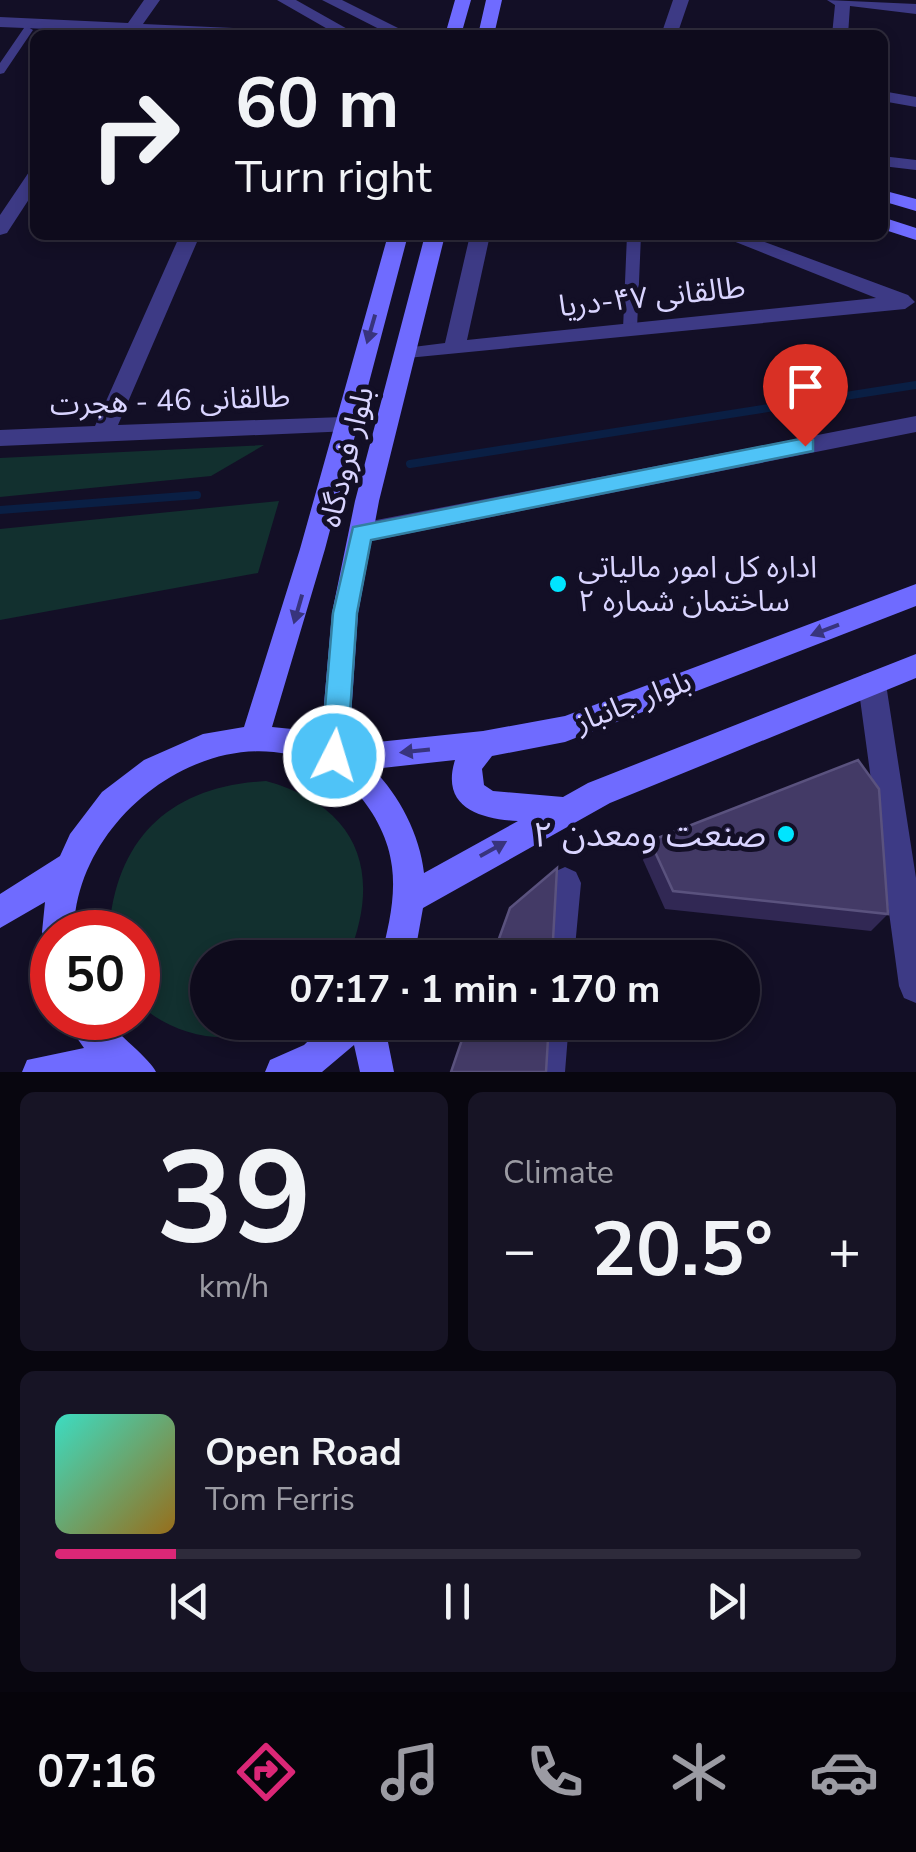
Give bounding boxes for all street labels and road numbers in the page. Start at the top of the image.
street label: طالقانی ۴۷-دریا [557,267,747,327]
street label: طالقانی 46 - هجرت [49,376,291,426]
street label: بلوار فرودگاه [310,382,384,532]
street label: بلوار جانباز [568,661,697,743]

